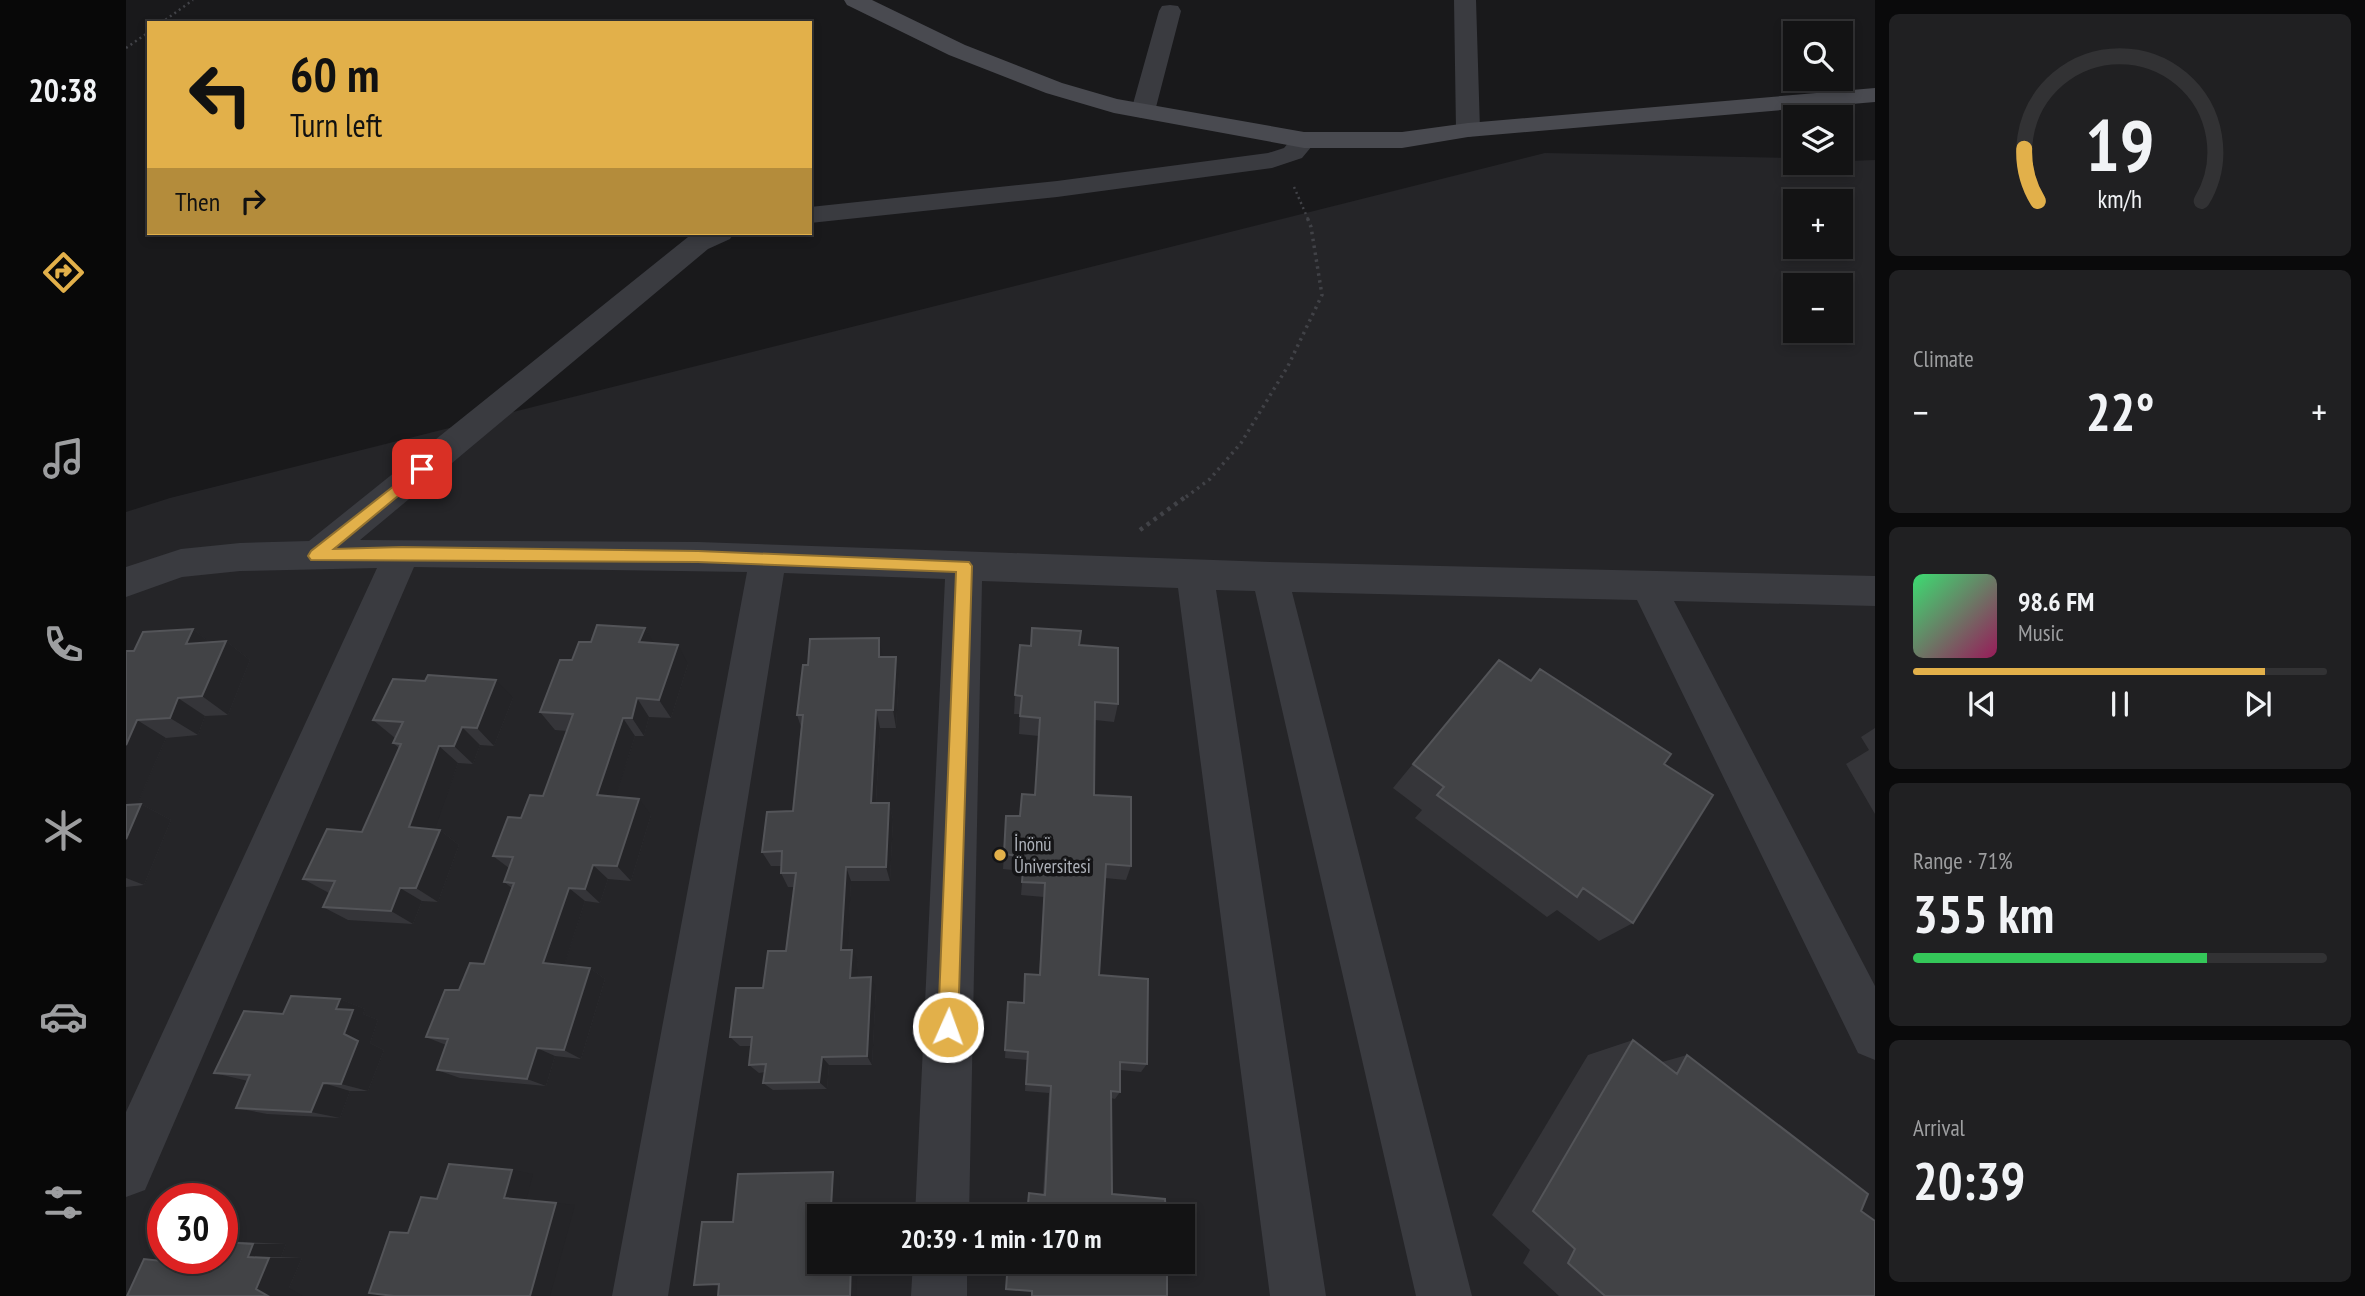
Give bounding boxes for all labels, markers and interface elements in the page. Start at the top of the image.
map controls [1783,21,1853,343]
button: search [1783,21,1853,91]
text: 60 m [290,42,379,106]
icon: left [175,49,266,140]
text: 20:38 [28,69,98,111]
text: 19 [2085,98,2155,192]
text: Turn left [290,104,382,146]
button: layers [1783,105,1853,175]
icon: right [234,182,272,220]
text: km/h [2098,183,2142,215]
text: Then [175,185,220,218]
button: + [1783,189,1853,259]
icon: directions [39,248,88,297]
button: − [1783,273,1853,343]
text: Climate [1913,344,1974,373]
text: 22° [2086,378,2154,445]
text: − [1913,387,1929,436]
text: + [2311,387,2327,436]
icon: music [39,434,88,483]
pin [392,439,452,499]
icon: arrive [403,450,441,488]
text: 98.6 FM [2018,585,2094,618]
text: Music [2018,618,2064,647]
icon: phone [39,620,88,669]
icon: previous [1963,685,2001,723]
icon: pause [2101,685,2139,723]
icon: next [2239,685,2277,723]
icon: climate [39,806,88,855]
place label: İnönü Üniversitesi [1014,832,1091,878]
text: Range · 71% [1913,846,2013,875]
marker: İnönü Üniversitesi [992,847,1008,863]
text: 355 km [1913,880,2054,947]
position arrow [911,990,985,1064]
icon: car [39,992,88,1041]
text: Arrival [1913,1113,1965,1142]
text: 20:39 [1913,1147,2025,1214]
icon: filters [39,1178,88,1227]
speed limit sign: 30 [147,1183,238,1274]
text: 20:39 · 1 min · 170 m [901,1222,1101,1255]

